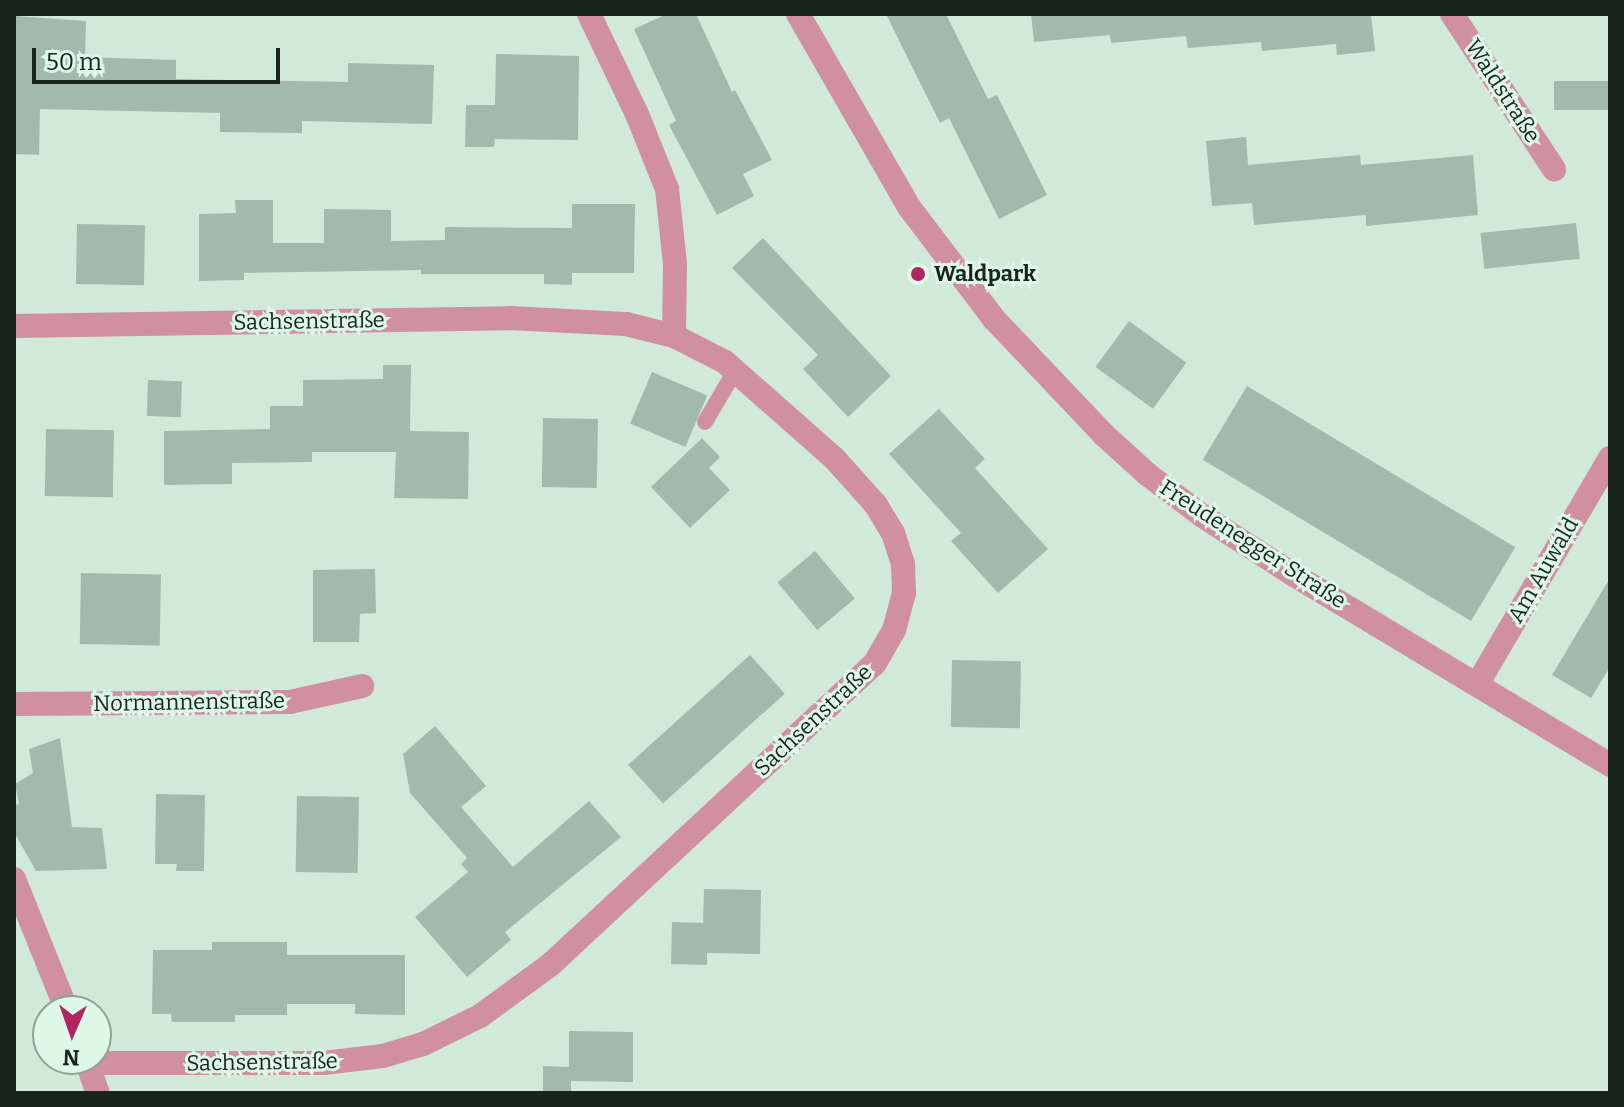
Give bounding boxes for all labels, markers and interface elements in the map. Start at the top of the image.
scale bar [36,32,284,82]
street label: Waldstraße [1460,34,1546,148]
text: 50 m [46,48,102,76]
place label: Waldpark [934,261,1036,287]
marker: Waldpark [909,265,927,283]
street label: Sachsenstraße [233,306,385,336]
street label: Freudenegger Straße [1155,474,1351,614]
street label: Am Auwald [1502,513,1584,627]
street label: Sachsenstraße [749,659,877,781]
street label: Normannenstraße [93,687,285,717]
north arrow [32,995,112,1075]
text: N [62,1044,80,1071]
street label: Sachsenstraße [186,1047,338,1077]

